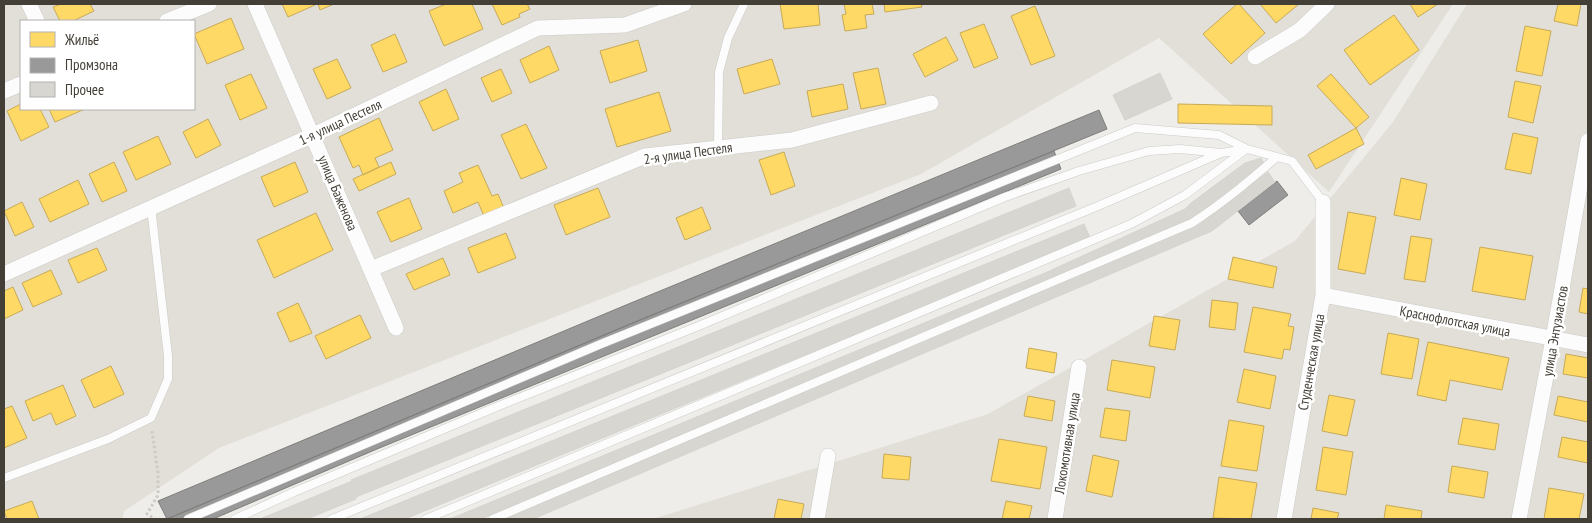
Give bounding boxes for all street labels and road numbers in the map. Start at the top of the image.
street label: 1-я улица Пестеля [296,95,384,149]
street label: 2-я улица Пестеля [643,138,733,168]
street label: улица Баженова [314,153,362,233]
street label: улица Энтузиастов [1538,284,1572,378]
street label: Краснофлотская улица [1398,301,1512,341]
street label: Студенческая улица [1294,312,1328,412]
street label: Локомотивная улица [1050,391,1084,496]

